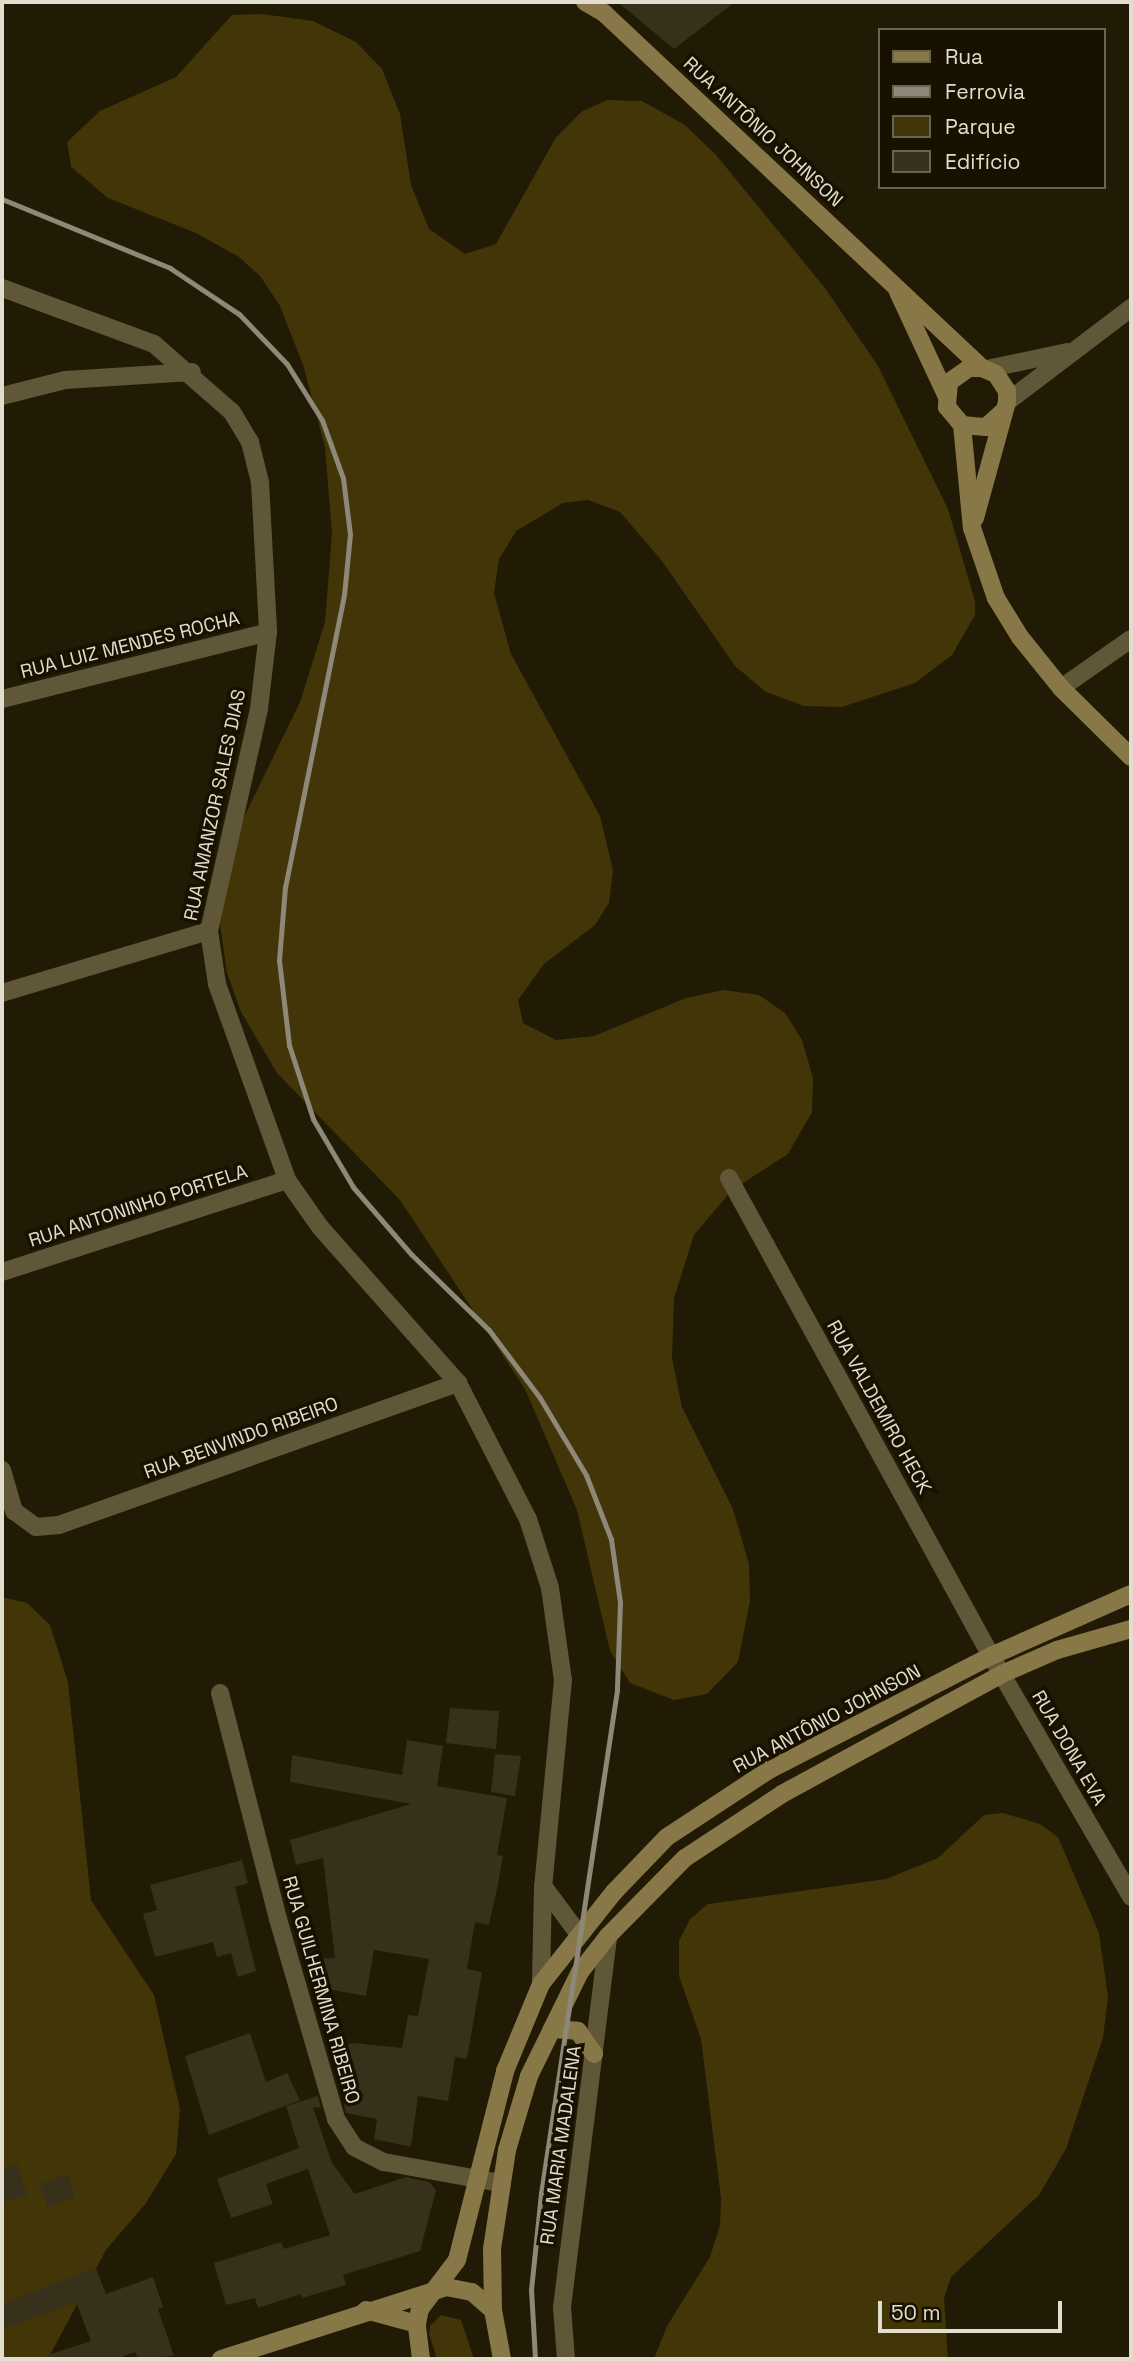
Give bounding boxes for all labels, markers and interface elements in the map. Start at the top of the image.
legend [878,28,1105,189]
text: Rua [945,43,983,70]
street label: RUA ANTÔNIO JOHNSON [679,52,847,212]
text: Ferrovia [945,78,1025,105]
text: Parque [945,113,1016,140]
text: Edifício [945,148,1021,175]
street label: RUA LUIZ MENDES ROCHA [18,607,242,683]
street label: RUA AMANZOR SALES DIAS [179,687,251,923]
street label: RUA ANTONINHO PORTELA [25,1160,251,1252]
street label: RUA VALDEMIRO HECK [822,1316,936,1498]
street label: RUA BENVINDO RIBEIRO [141,1392,341,1484]
street label: RUA ANTÔNIO JOHNSON [729,1660,925,1778]
street label: RUA DONA EVA [1027,1686,1111,1810]
street label: RUA GUILHERMINA RIBEIRO [277,1873,365,2107]
street label: RUA MARIA MADALENA [536,2044,586,2246]
scale bar [881,2288,1065,2332]
text: 50 m [891,2299,941,2326]

